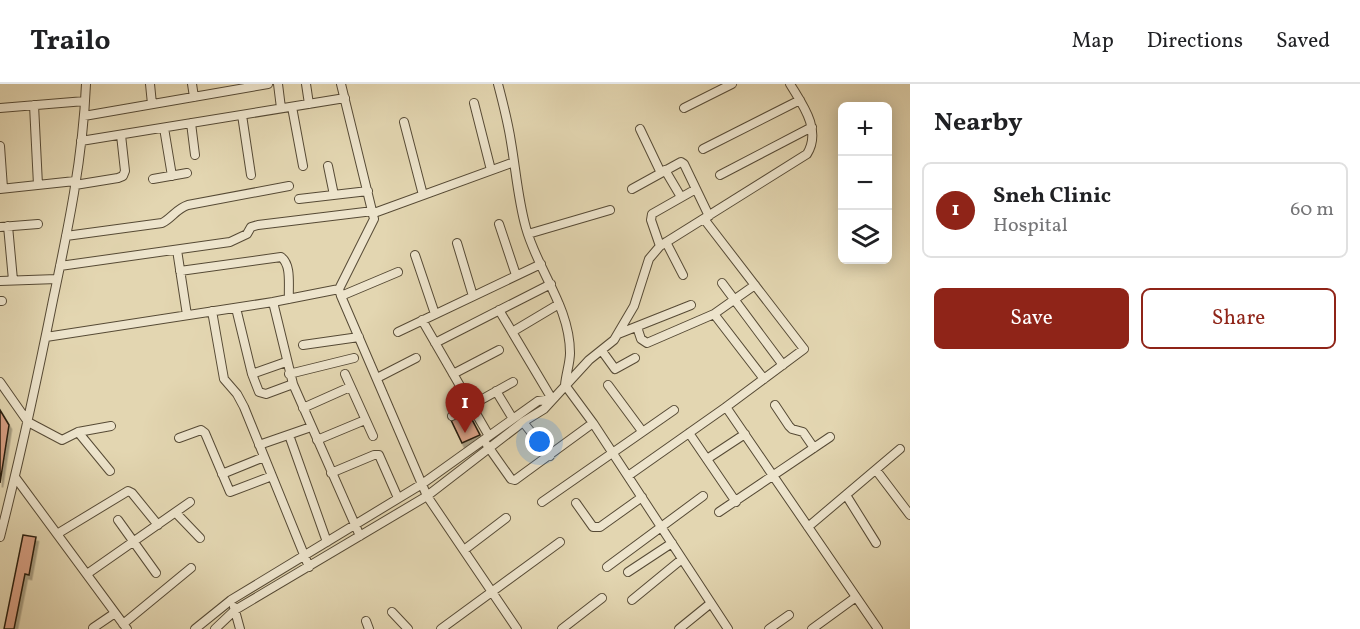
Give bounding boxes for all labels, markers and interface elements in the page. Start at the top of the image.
text: Trailo [30,22,111,61]
text: Map [1072,27,1114,56]
text: Directions [1147,27,1243,56]
text: Saved [1276,27,1330,56]
map controls [838,102,892,264]
button: + [838,102,892,156]
text: Nearby [934,105,1023,141]
button: − [838,156,892,210]
text: Sneh Clinic [993,181,1111,212]
text: 1 [951,196,960,224]
text: 60 m [1290,196,1334,224]
button: layers [838,210,892,264]
text: Hospital [993,212,1068,240]
button: Save [934,288,1129,349]
button: Share [1141,288,1336,349]
pin: 1 [446,384,484,433]
your location [525,427,554,456]

